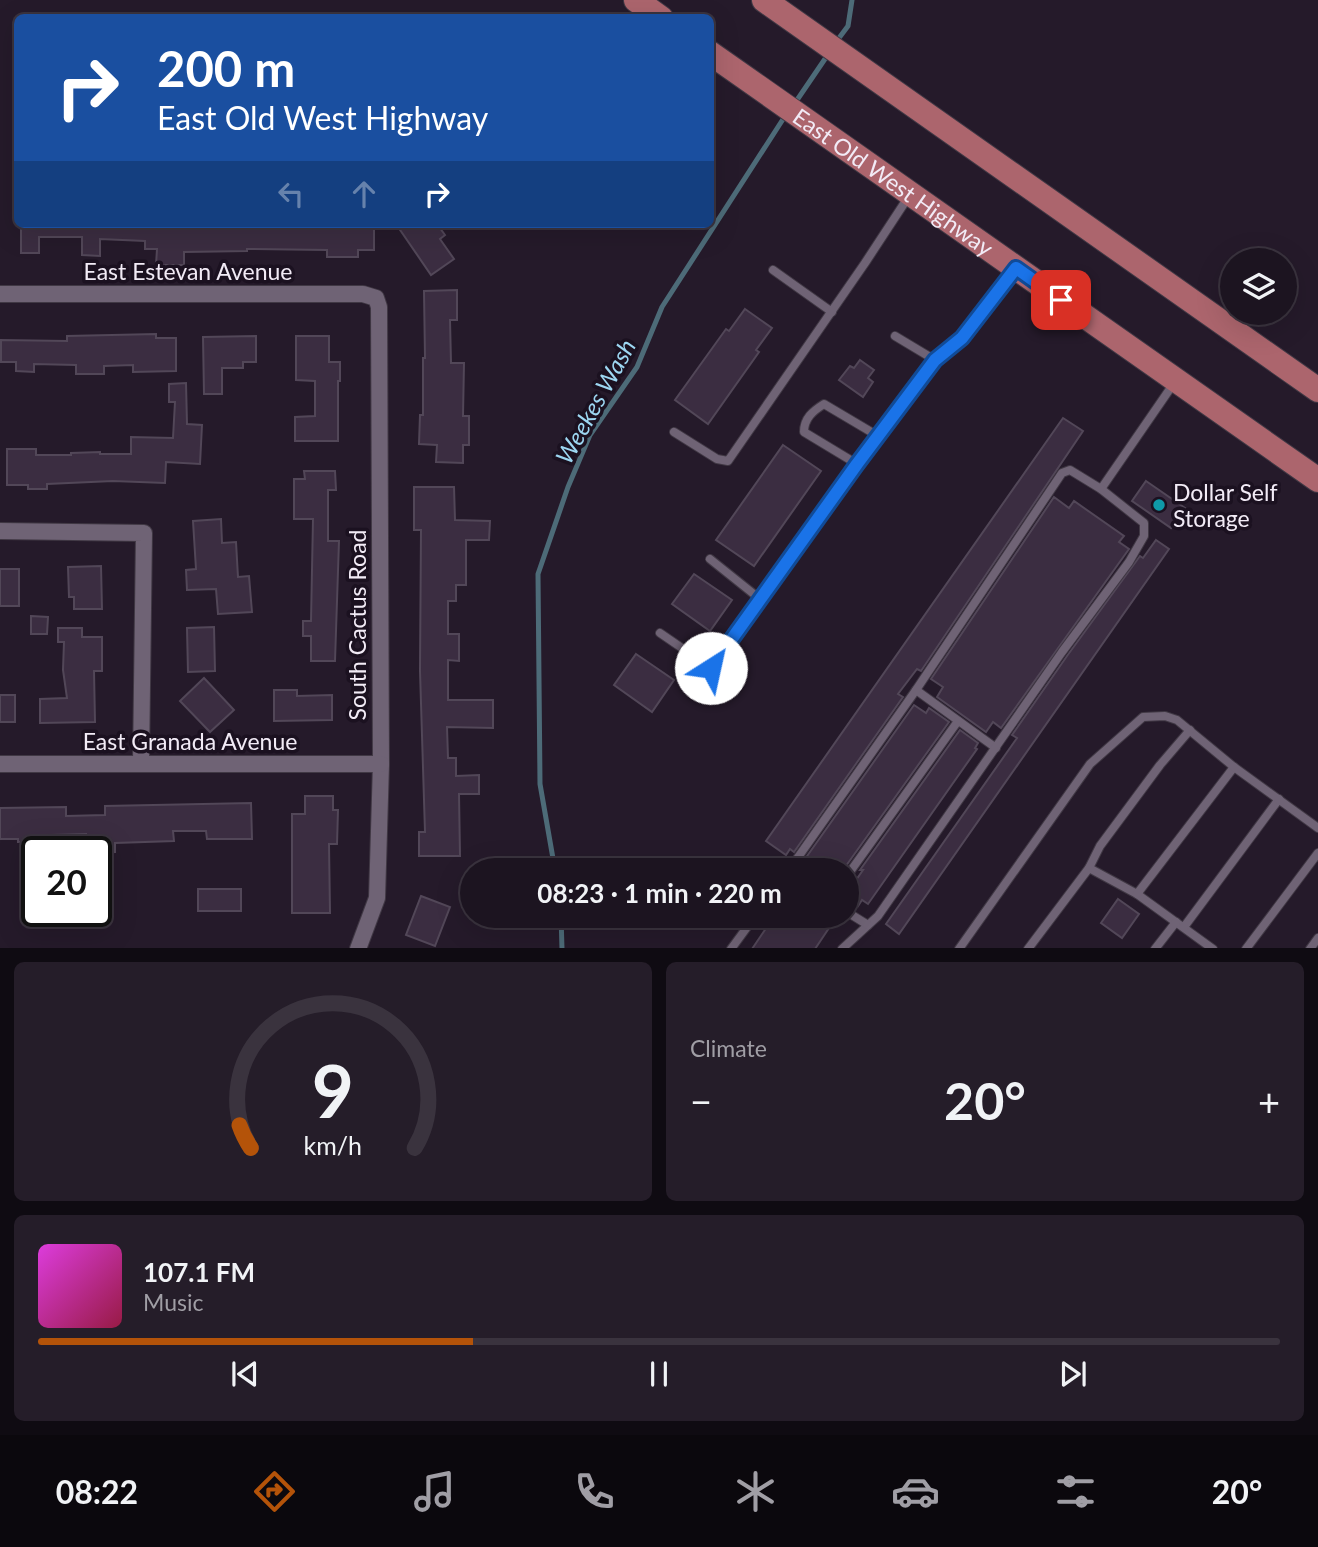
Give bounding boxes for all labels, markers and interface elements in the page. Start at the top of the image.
text: 200 m [157,39,295,97]
icon: right [42,42,133,133]
text: East Old West Highway [157,98,488,137]
street label: East Old West Highway [788,102,999,262]
icon: left [272,175,310,213]
icon: ahead [345,175,383,213]
icon: right [418,175,456,213]
map controls [1220,248,1297,325]
button: layers [1220,248,1297,325]
street label: East Estevan Avenue [84,257,292,285]
pin [1031,270,1091,330]
icon: arrive [1042,281,1080,319]
water label: Weekes Wash [549,334,641,468]
place label: Dollar Self Storage [1173,478,1277,532]
marker: Dollar Self Storage [1151,497,1167,513]
street label: South Cactus Road [343,530,371,720]
position arrow [674,631,748,705]
street label: East Granada Avenue [83,727,297,755]
speed limit sign: 20 [21,836,112,927]
text: 08:23 · 1 min · 220 m [537,877,782,909]
text: Climate [690,1034,767,1062]
text: 9 [312,1046,354,1134]
text: 20° [944,1069,1026,1131]
text: − [690,1078,712,1124]
text: + [1258,1078,1280,1124]
text: km/h [304,1129,362,1159]
text: 107.1 FM [143,1256,255,1288]
text: Music [143,1288,203,1316]
icon: previous [226,1355,264,1393]
icon: pause [640,1355,678,1393]
icon: next [1054,1355,1092,1393]
icon: directions [250,1467,299,1516]
icon: music [410,1467,459,1516]
icon: phone [570,1467,619,1516]
icon: climate [731,1467,780,1516]
icon: car [891,1467,940,1516]
icon: filters [1051,1467,1100,1516]
text: 08:22 [56,1472,138,1511]
text: 20° [1212,1472,1262,1511]

